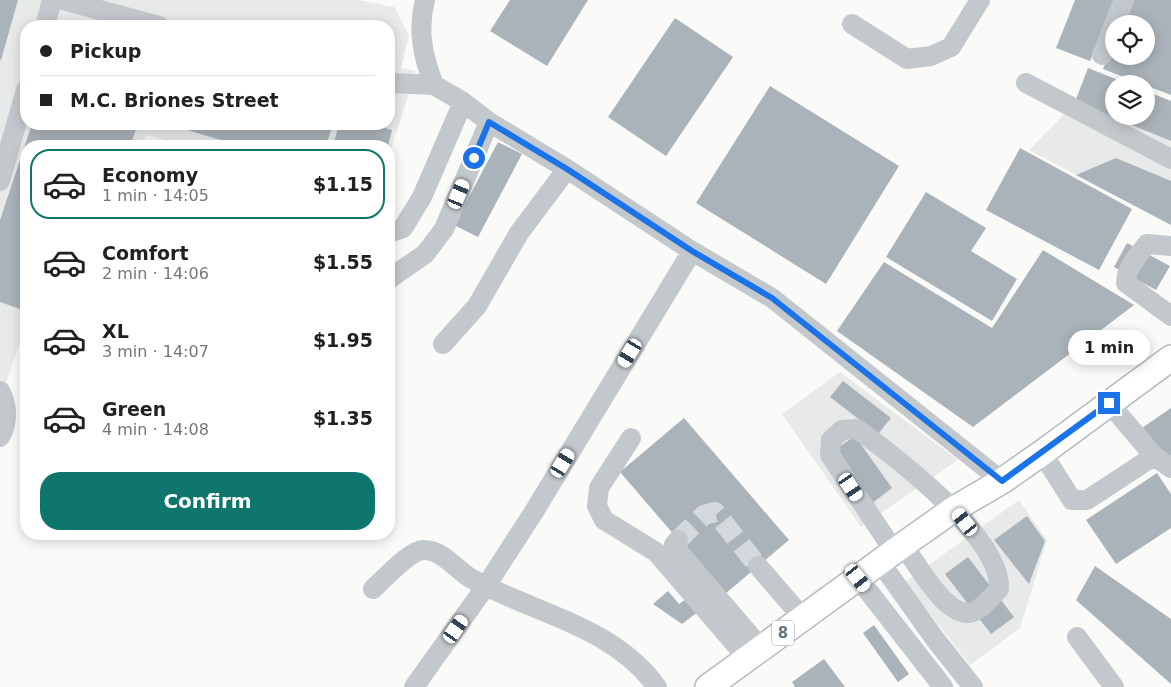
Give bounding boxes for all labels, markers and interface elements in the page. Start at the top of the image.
map controls [1105,15,1155,125]
button: locate [1105,15,1155,65]
text: Pickup [70,40,141,62]
button: layers [1105,75,1155,125]
text: M.C. Briones Street [70,89,279,111]
route start [463,147,485,169]
icon: car [42,162,87,207]
text: Economy [102,164,198,186]
text: $1.15 [313,173,373,195]
car [446,177,471,211]
text: 1 min · 14:05 [102,186,209,205]
icon: car [42,240,87,285]
text: Comfort [102,242,189,264]
text: $1.55 [313,251,373,273]
text: 2 min · 14:06 [102,264,209,283]
icon: car [42,318,87,363]
text: XL [102,320,129,342]
text: $1.95 [313,329,373,351]
callout: 1 min [1068,330,1150,366]
car [615,336,644,370]
text: 1 min [1084,338,1134,357]
text: 3 min · 14:07 [102,342,209,361]
route end [1098,392,1120,414]
icon: car [42,396,87,441]
text: Green [102,398,166,420]
text: $1.35 [313,407,373,429]
text: 4 min · 14:08 [102,420,209,439]
car [548,446,577,480]
car [836,470,865,504]
button: Confirm [40,472,375,530]
car [949,506,980,538]
car [842,562,873,594]
car [441,612,470,646]
road number: 8 [772,620,794,646]

